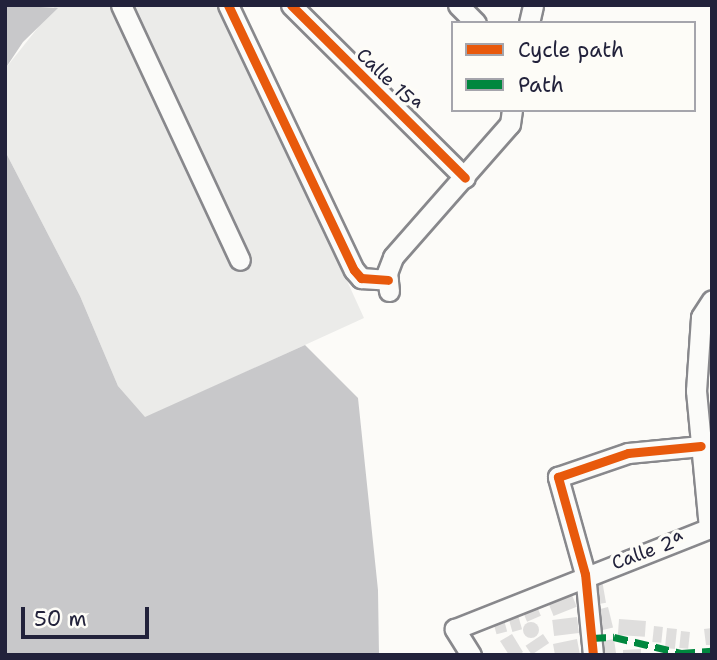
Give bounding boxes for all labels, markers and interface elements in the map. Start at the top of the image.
legend [451,21,696,112]
text: Cycle path [518,36,624,64]
street label: Calle 15ª [352,43,426,117]
text: Path [518,71,564,99]
street label: Calle 2ª [608,527,688,575]
scale bar [24,594,152,638]
text: 50 m [34,605,87,633]

